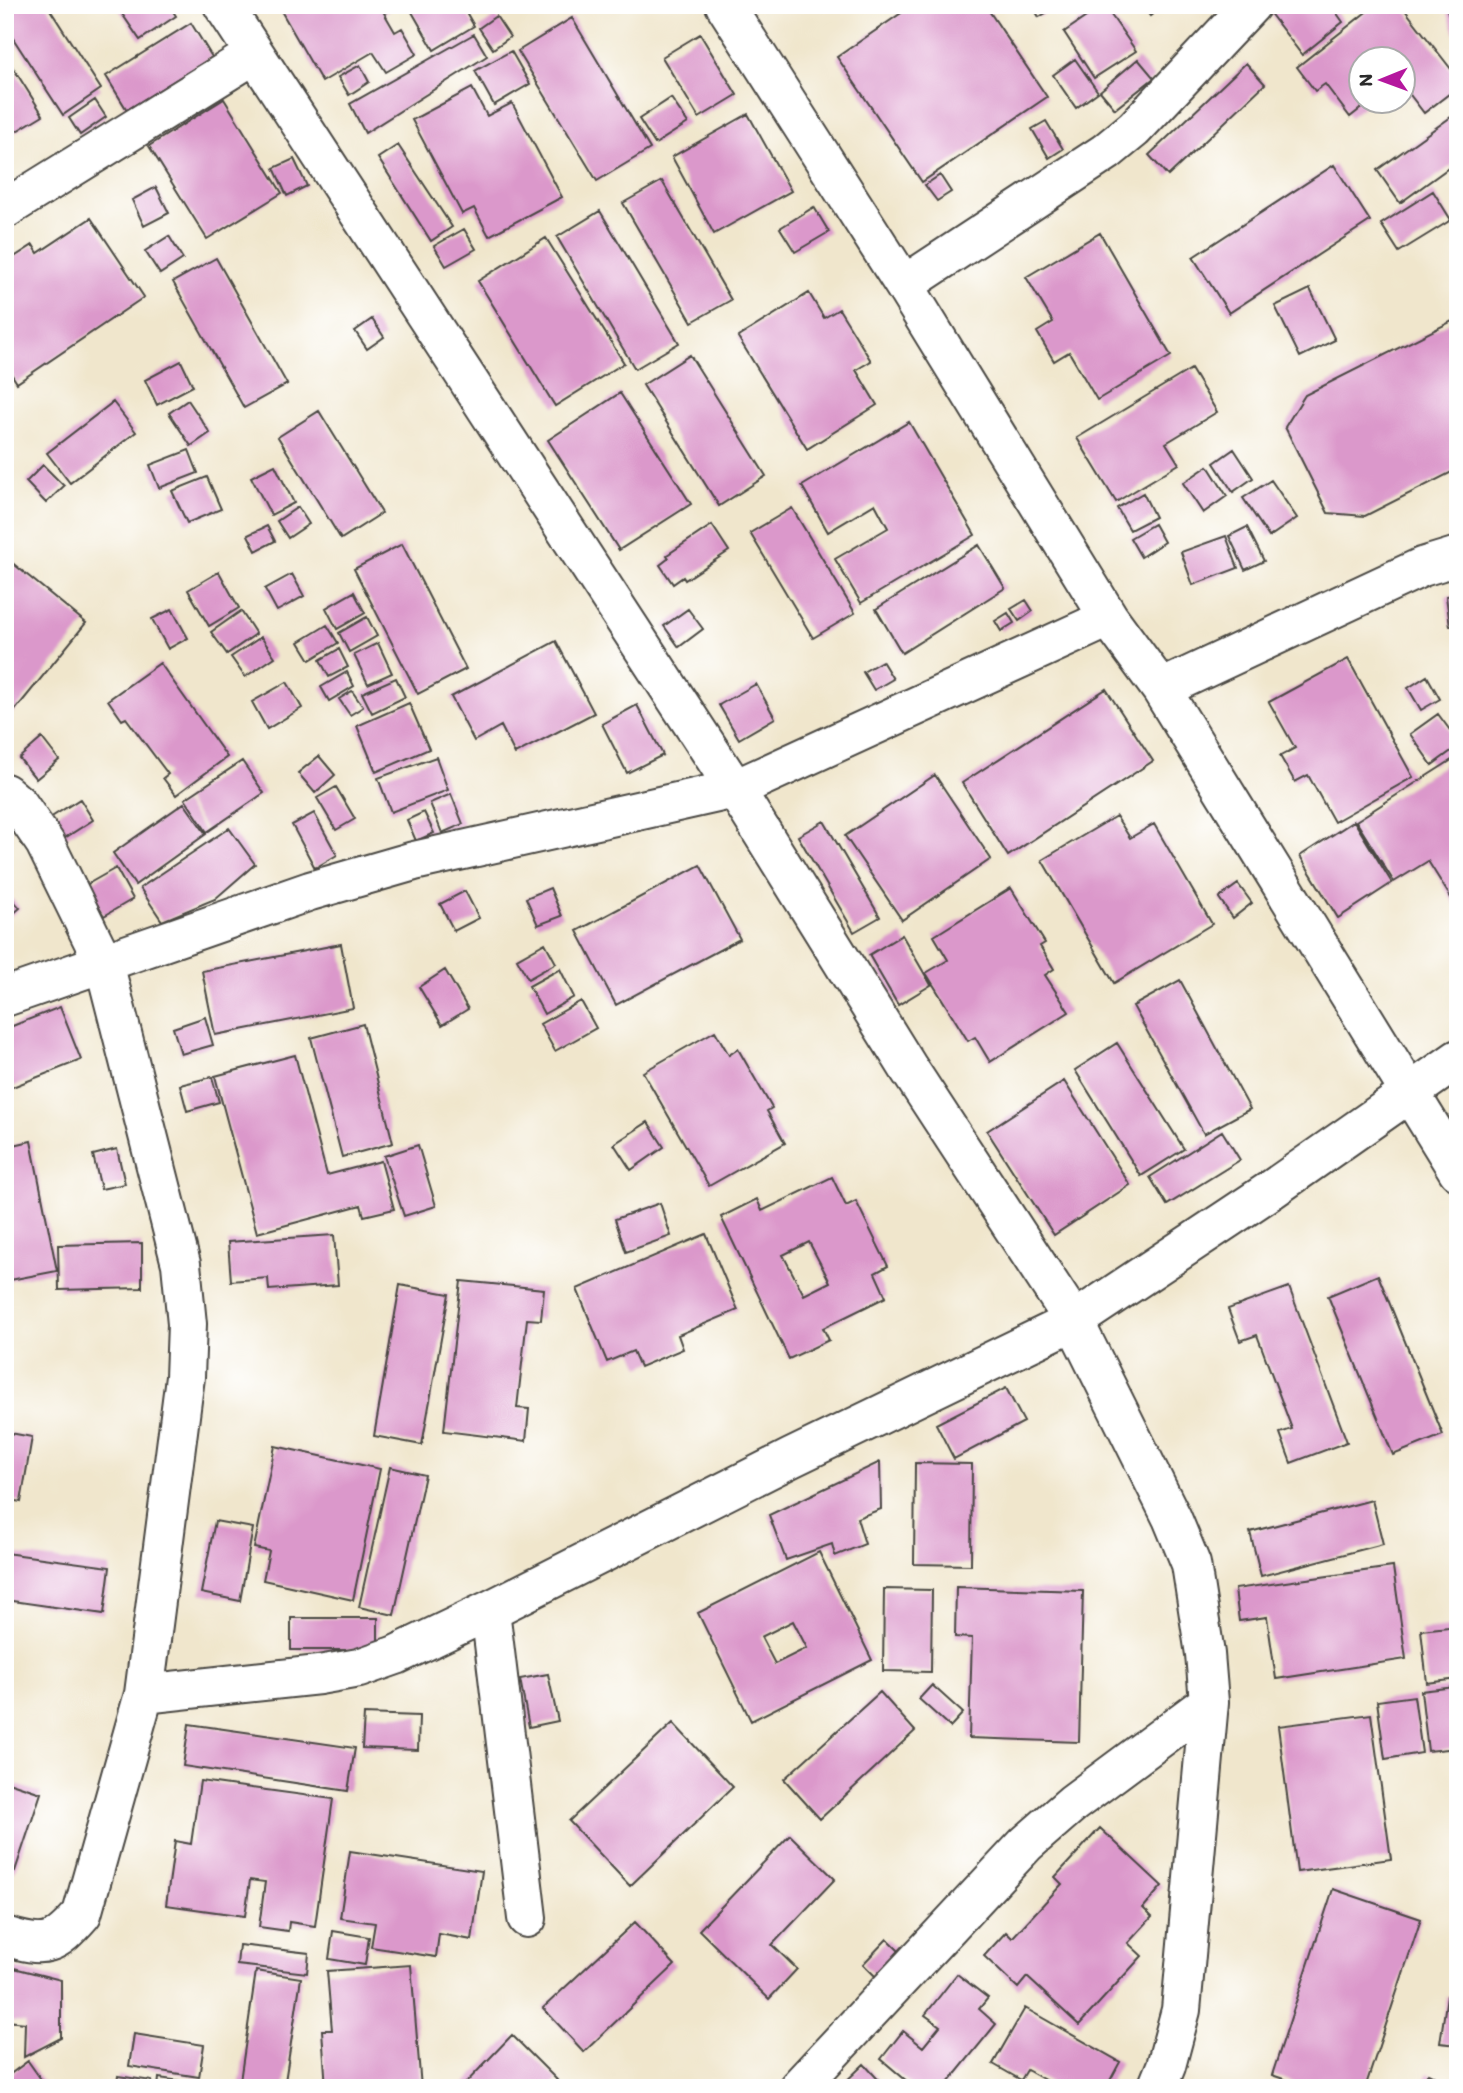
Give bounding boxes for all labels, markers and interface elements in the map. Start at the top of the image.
north arrow [1348,46,1418,116]
text: N [1354,74,1377,87]

